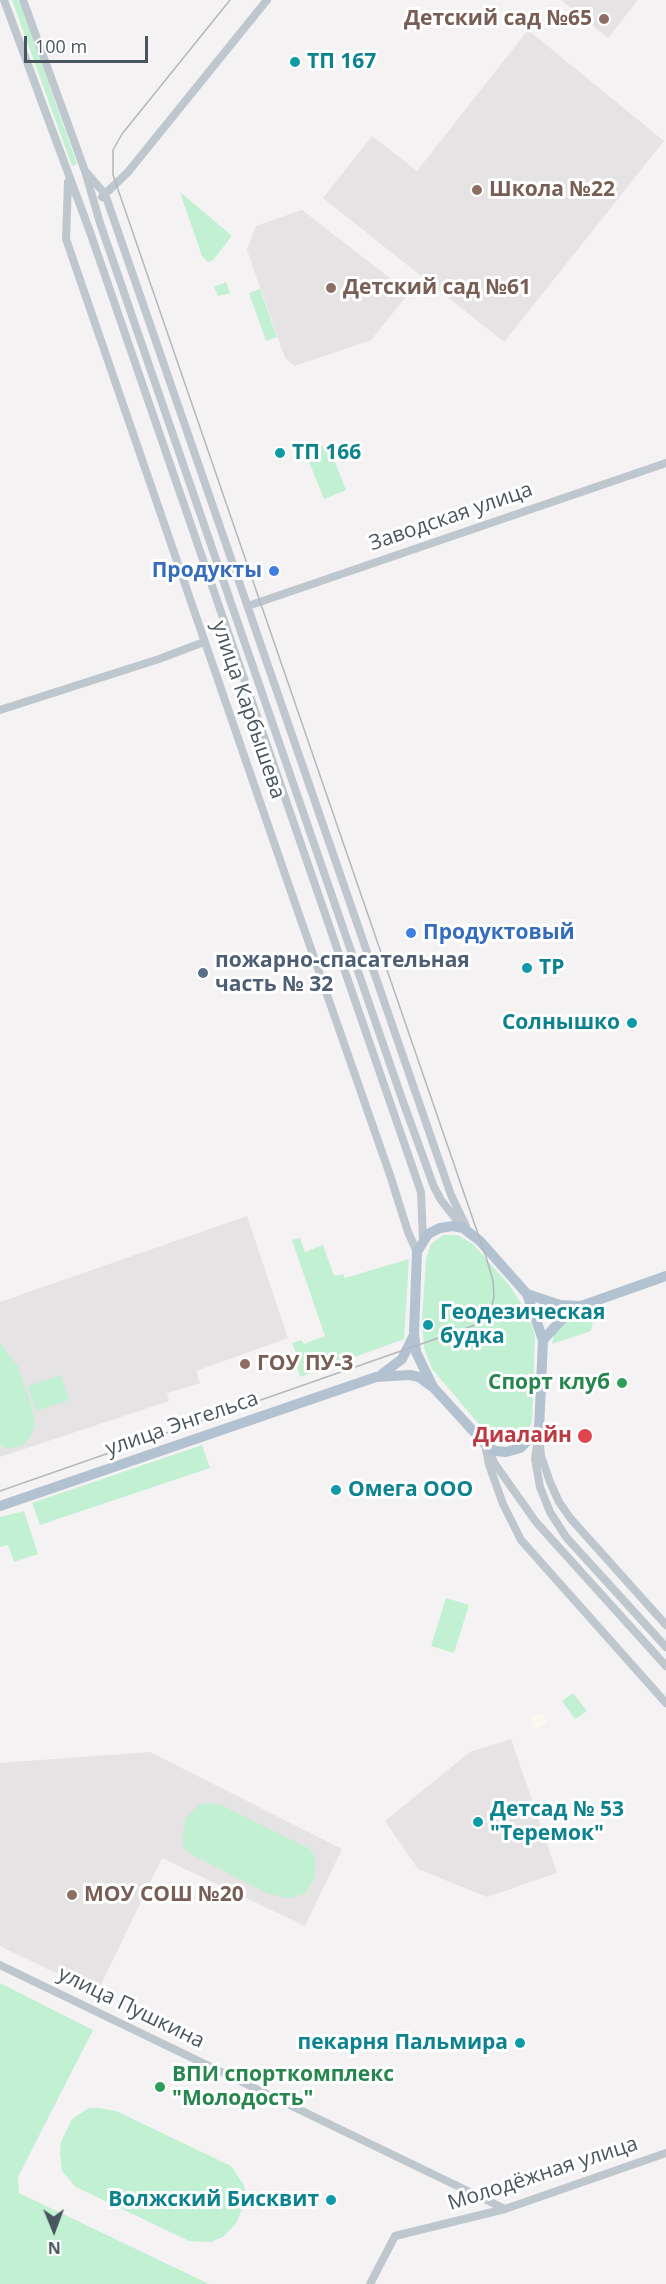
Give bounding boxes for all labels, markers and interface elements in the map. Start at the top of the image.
place label: Детский сад №65 [404,6,592,32]
marker: Детский сад №65 [597,12,611,26]
scale bar [27,24,152,62]
text: 100 m [35,34,87,58]
place label: ТП 167 [307,49,376,75]
marker: ТП 167 [288,55,302,69]
place label: Школа №22 [489,177,615,203]
marker: Школа №22 [470,183,484,197]
place label: Детский сад №61 [343,275,531,301]
marker: Детский сад №61 [324,281,338,295]
place label: ТП 166 [292,440,361,466]
marker: ТП 166 [273,446,287,460]
street label: Заводская улица [366,477,536,557]
place label: Продукты [152,558,262,584]
marker: Продукты [267,564,281,578]
street label: улица Карбышева [206,618,290,802]
place label: Продуктовый [423,920,575,946]
marker: Продуктовый [404,926,418,940]
place label: пожарно-спасательная часть № 32 [215,948,470,998]
place label: ТР [539,955,564,981]
marker: ТР [520,961,534,975]
marker: пожарно-спасательная часть № 32 [196,966,210,980]
place label: Солнышко [502,1010,620,1036]
marker: Солнышко [625,1016,639,1030]
place label: Геодезическая будка [440,1300,605,1350]
marker: Геодезическая будка [421,1318,435,1332]
place label: ГОУ ПУ-3 [257,1351,353,1377]
marker: ГОУ ПУ-3 [238,1357,252,1371]
place label: Спорт клуб [488,1370,610,1396]
marker: Спорт клуб [615,1376,629,1390]
street label: улица Энгельса [102,1386,262,1462]
place label: Диалайн [473,1423,572,1449]
marker: Диалайн [576,1427,594,1445]
place label: Омега ООО [348,1477,473,1503]
marker: Омега ООО [329,1483,343,1497]
place label: Детсад № 53 "Теремок" [490,1797,624,1847]
marker: Детсад № 53 "Теремок" [471,1815,485,1829]
place label: МОУ СОШ №20 [84,1882,244,1908]
marker: МОУ СОШ №20 [65,1888,79,1902]
street label: улица Пушкина [54,1962,208,2054]
place label: пекарня Пальмира [298,2030,508,2056]
marker: пекарня Пальмира [513,2036,527,2050]
place label: ВПИ спорткомплекс "Молодость" [172,2062,394,2112]
marker: ВПИ спорткомплекс "Молодость" [153,2080,167,2094]
street label: Молодёжная улица [445,2131,641,2217]
place label: Волжский Бисквит [108,2187,319,2213]
marker: Волжский Бисквит [324,2193,338,2207]
north arrow [24,2200,84,2260]
text: N [48,2237,61,2259]

